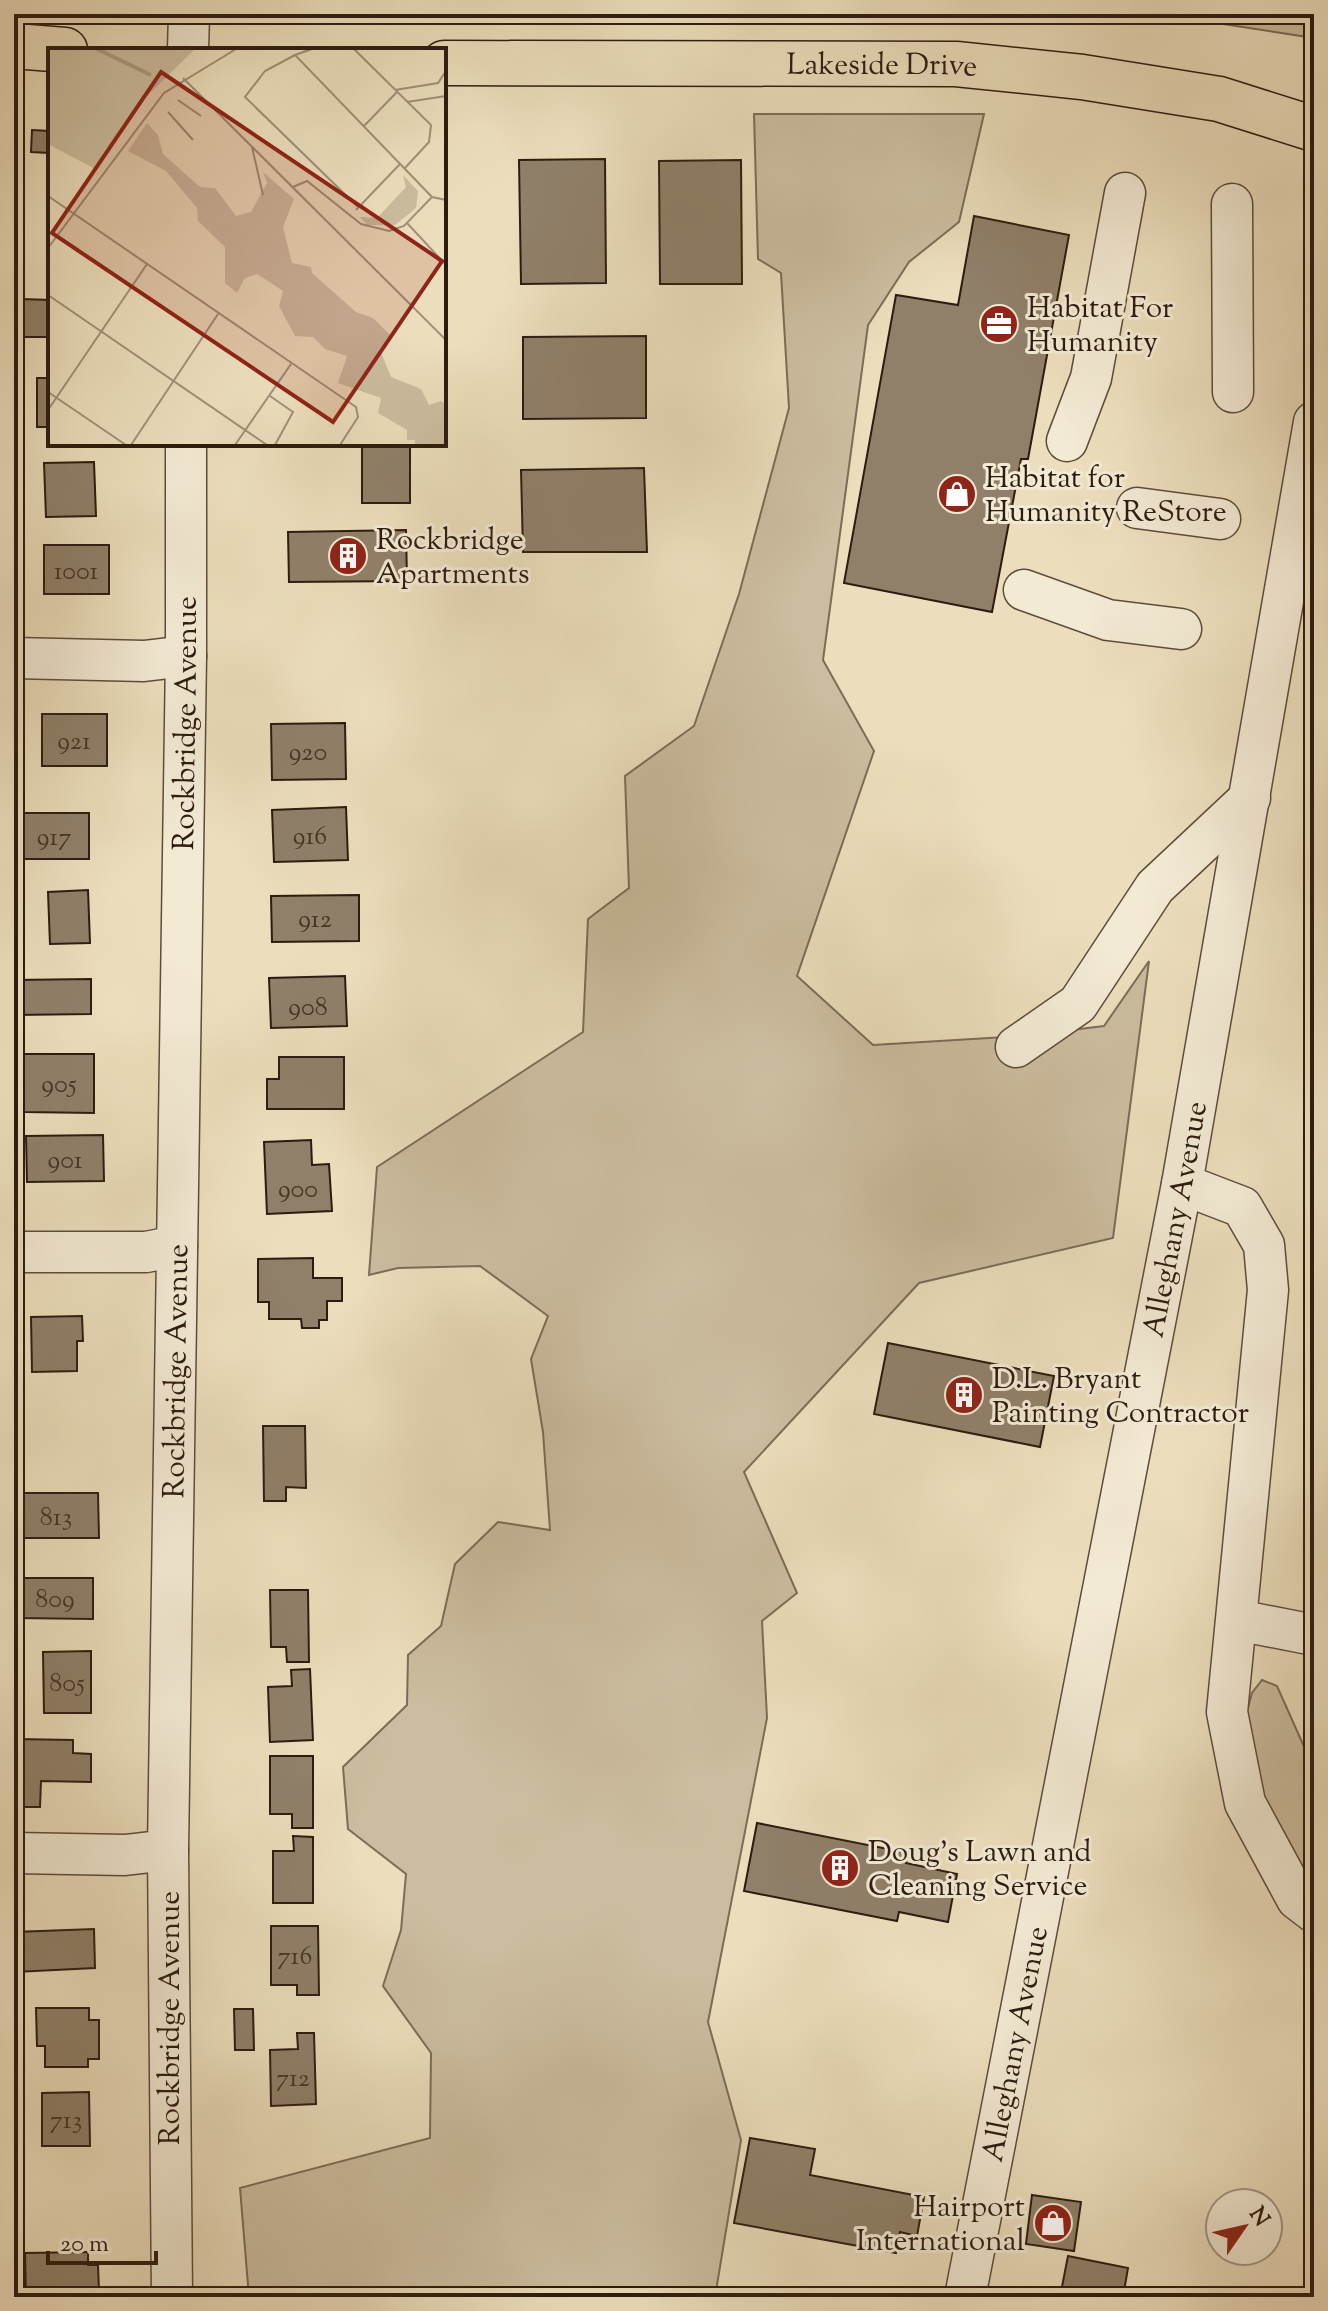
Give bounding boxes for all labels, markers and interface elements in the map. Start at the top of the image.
street label: Lakeside Drive [786,44,979,90]
inset map [48,48,446,446]
place label: Habitat For Humanity [1027,288,1173,365]
office icon: Habitat For Humanity [978,303,1020,345]
place label: Habitat for Humanity ReStore [985,458,1227,535]
shop icon: Habitat for Humanity ReStore [936,473,978,515]
place label: Rockbridge Apartments [376,520,530,597]
building icon: Rockbridge Apartments [327,535,369,577]
house number: 1001 [54,554,98,591]
street label: Rockbridge Avenue [164,596,210,851]
house number: 921 [57,724,91,761]
house number: 920 [289,735,327,772]
house number: 916 [293,819,327,856]
house number: 917 [37,820,71,857]
house number: 912 [298,902,332,939]
house number: 908 [288,990,328,1027]
house number: 905 [41,1067,77,1104]
street label: Alleghany Avenue [1134,1098,1220,1341]
house number: 901 [48,1143,83,1180]
house number: 900 [278,1172,318,1209]
street label: Rockbridge Avenue [154,1244,201,1499]
place label: D.L. Bryant Painting Contractor [992,1359,1249,1436]
building icon: D.L. Bryant Painting Contractor [943,1374,985,1416]
house number: 813 [40,1500,72,1537]
house number: 809 [35,1582,75,1619]
house number: 805 [49,1666,85,1703]
place label: Doug's Lawn and Cleaning Service [868,1832,1092,1909]
building icon: Doug's Lawn and Cleaning Service [819,1847,861,1889]
street label: Rockbridge Avenue [150,1891,193,2145]
street label: Alleghany Avenue [973,1923,1061,2166]
house number: 716 [278,1939,312,1976]
house number: 712 [276,2061,310,2098]
house number: 713 [50,2103,82,2140]
place label: Hairport International [856,2187,1025,2264]
north arrow [1204,2187,1284,2267]
text: N [1240,2201,1277,2234]
shop icon: Hairport International [1032,2202,1074,2244]
scale bar [48,2215,156,2265]
text: 20 m [60,2228,109,2262]

